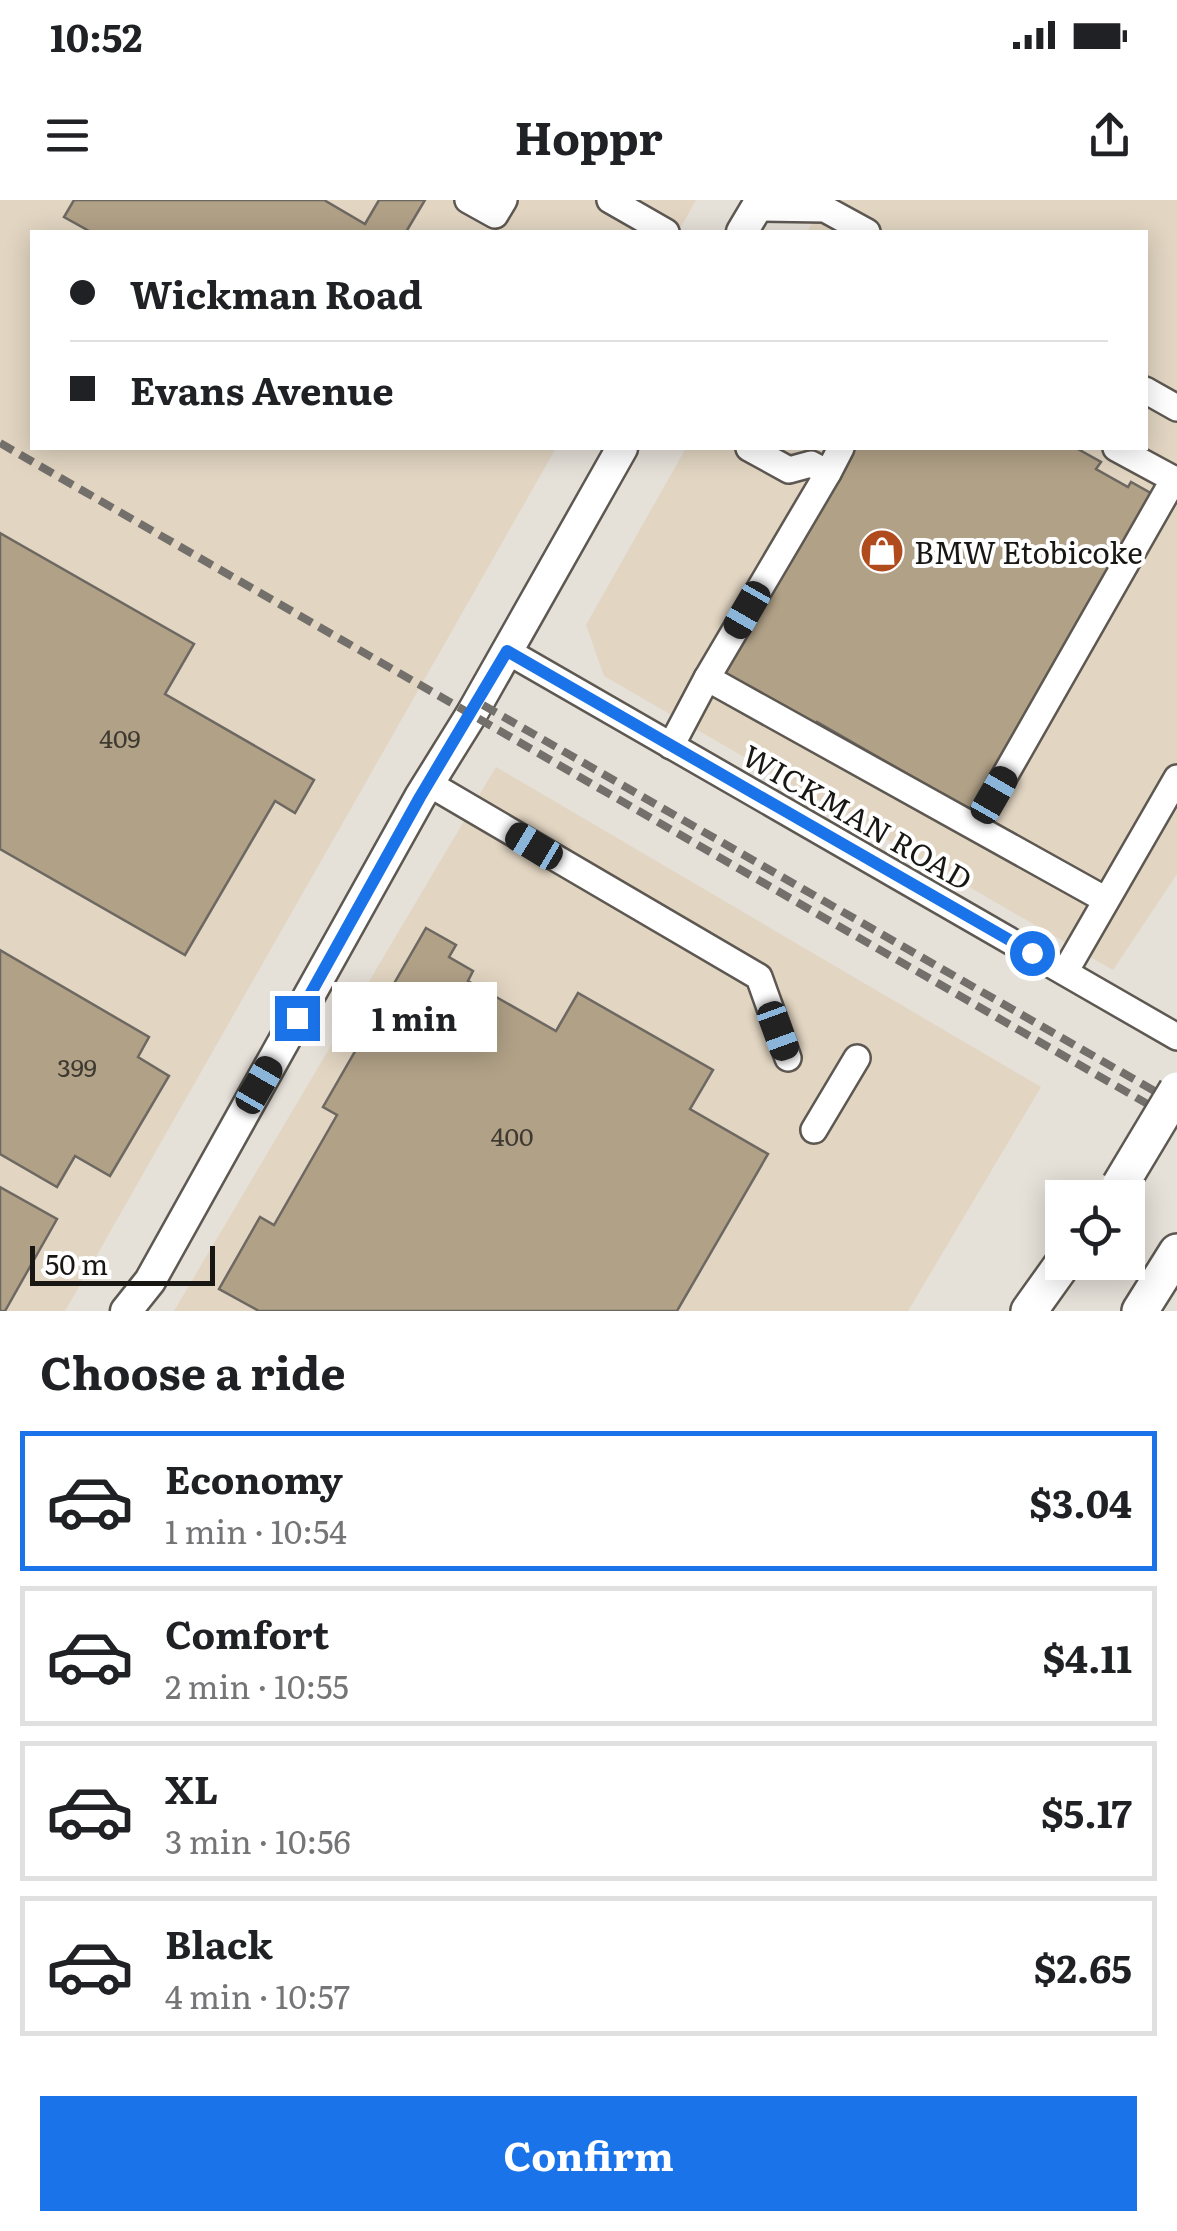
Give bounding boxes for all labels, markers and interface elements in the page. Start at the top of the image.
text: 10:52 [50,7,142,64]
text: Hoppr [514,102,663,169]
icon: menu [40,108,95,163]
icon: share [1082,108,1137,163]
text: Wickman Road [130,264,423,321]
text: Evans Avenue [130,360,394,417]
shop icon: BMW Etobicoke [859,528,905,574]
place label: BMW Etobicoke [914,529,1143,573]
car [719,577,775,643]
house number: 409 [99,719,141,756]
street label: WICKMAN ROAD [735,732,981,900]
car [966,762,1022,828]
car [501,818,567,874]
route start [1010,931,1055,976]
callout: 1 min [332,983,497,1053]
text: 1 min [372,993,457,1041]
route end [275,996,320,1041]
car [754,998,802,1064]
house number: 399 [57,1048,97,1085]
car [231,1052,287,1118]
house number: 400 [491,1117,533,1154]
map controls [1045,1180,1145,1280]
button: locate [1045,1180,1145,1280]
scale bar [30,1241,215,1286]
text: 50 m [45,1242,108,1284]
text: Choose a ride [40,1337,346,1404]
text: Economy [165,1449,343,1506]
icon: car [45,1456,135,1546]
text: $3.04 [1029,1473,1132,1530]
text: 1 min · 10:54 [165,1506,347,1554]
text: Comfort [165,1604,329,1661]
icon: car [45,1611,135,1701]
text: $4.11 [1043,1628,1132,1685]
text: 2 min · 10:55 [165,1661,349,1709]
text: XL [165,1759,218,1816]
icon: car [45,1766,135,1856]
text: $5.17 [1041,1783,1132,1840]
text: 3 min · 10:56 [165,1816,351,1864]
text: Black [165,1914,273,1971]
icon: car [45,1921,135,2011]
text: $2.65 [1034,1938,1132,1995]
text: 4 min · 10:57 [165,1971,350,2019]
button: Confirm [40,2096,1137,2211]

